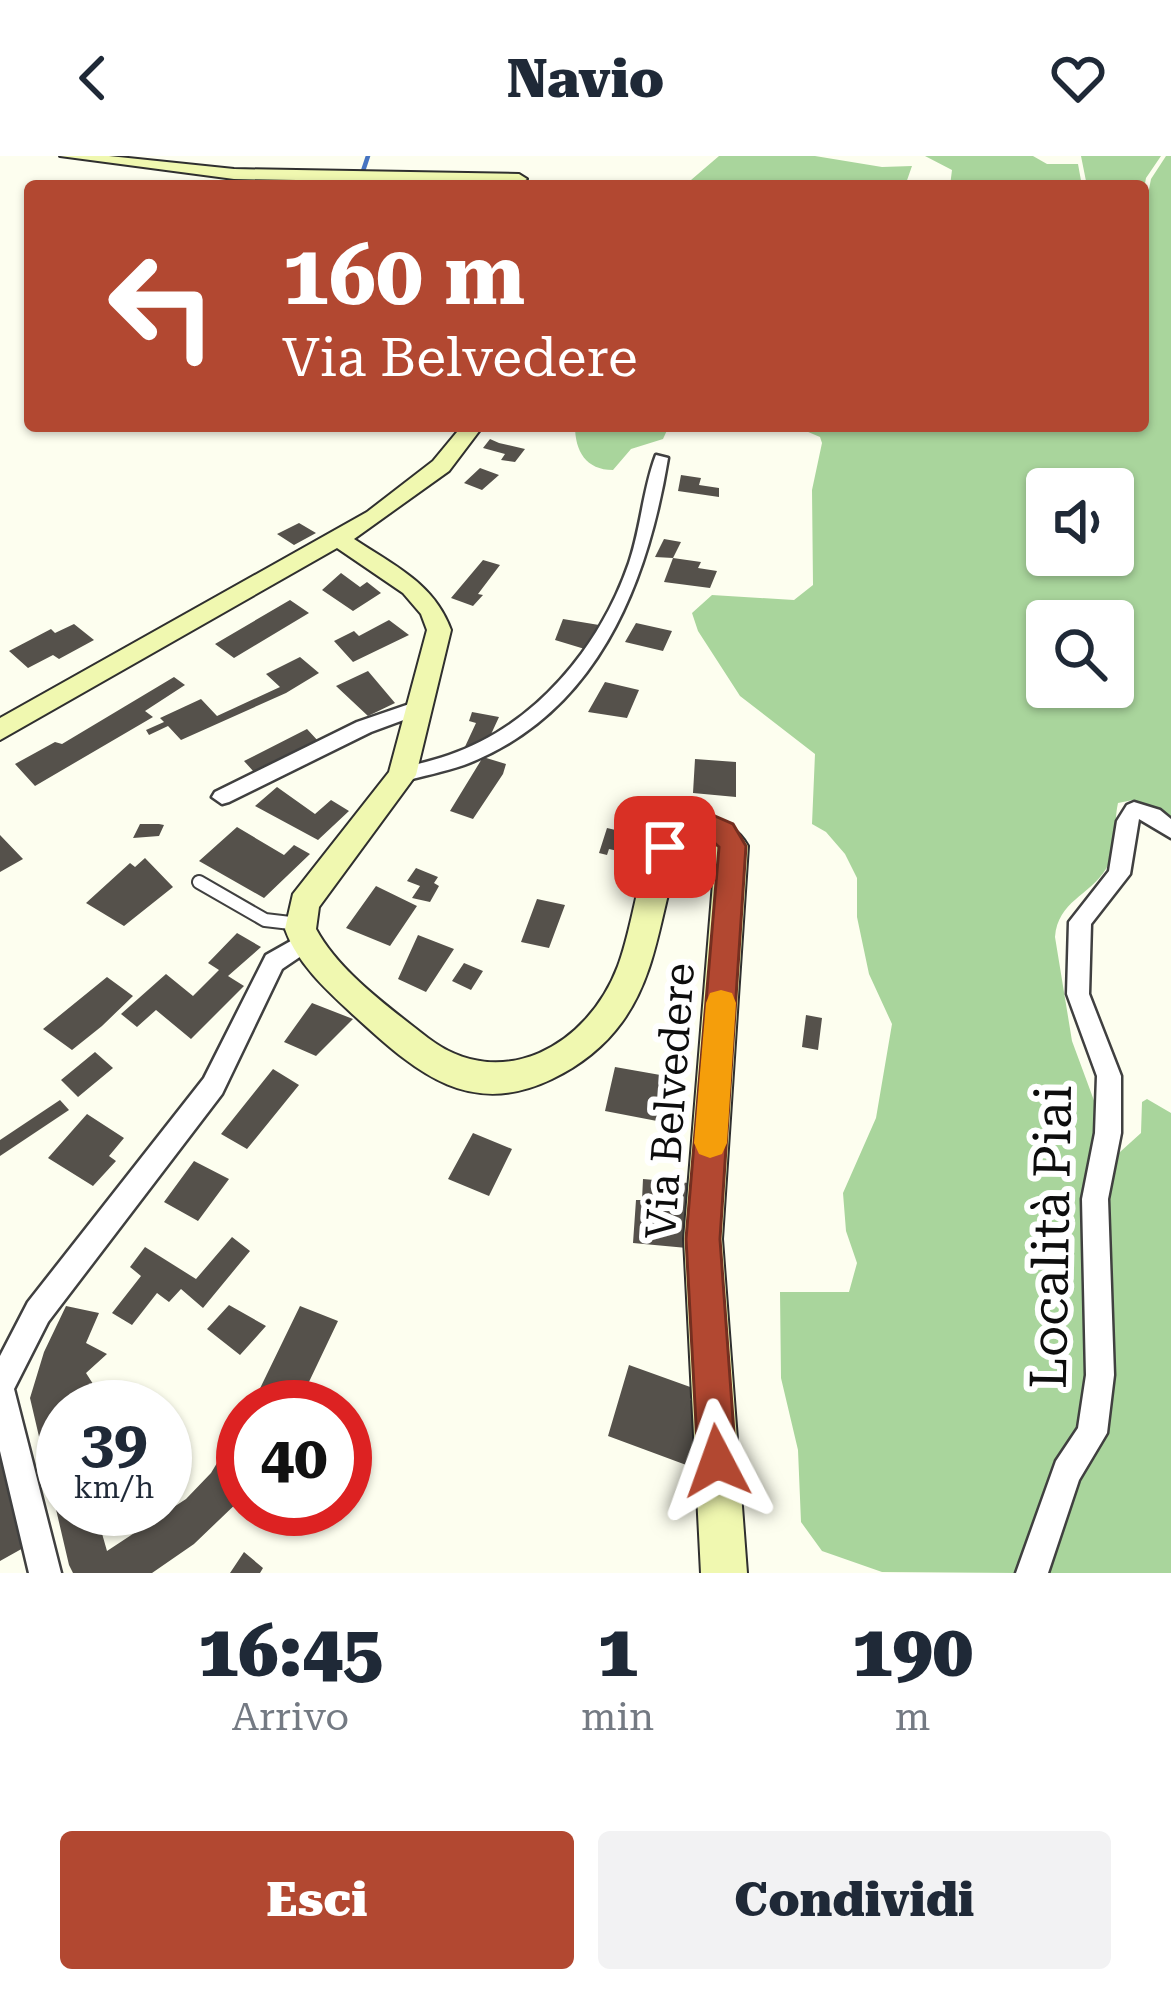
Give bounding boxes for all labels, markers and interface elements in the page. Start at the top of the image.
icon: back [60,45,126,111]
icon: heart [1045,45,1111,111]
text: Navio [507,47,664,110]
text: 160 m [282,226,525,324]
icon: left [84,228,240,384]
text: Via Belvedere [282,326,638,389]
map controls [1026,468,1134,708]
button: sound [1026,468,1134,576]
button: search [1026,600,1134,708]
pin [614,796,716,898]
icon: arrive [632,814,698,880]
street label: Via Belvedere [636,961,704,1241]
street label: Località Piai [1019,1085,1083,1389]
speed limit sign: 40 [216,1380,372,1536]
position arrow [654,1398,780,1524]
text: 39 [80,1407,148,1478]
text: km/h [74,1470,154,1505]
text: 16:45 [198,1609,383,1694]
text: 1 [597,1609,638,1694]
text: 190 [852,1609,973,1694]
text: Arrivo [232,1694,349,1740]
text: min [581,1694,654,1740]
text: m [895,1694,930,1740]
button: Esci [60,1831,574,1969]
button: Condividi [598,1831,1111,1969]

